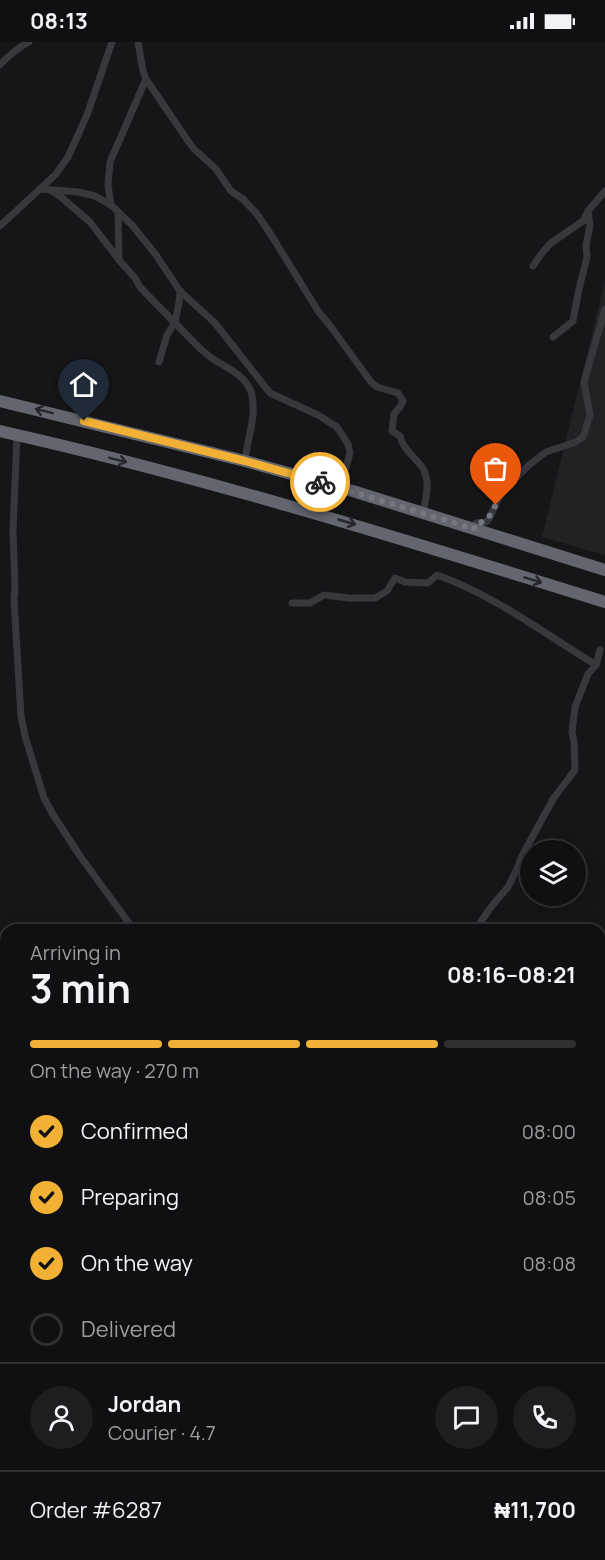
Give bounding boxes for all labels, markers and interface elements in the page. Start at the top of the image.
text: 08:13 [30,6,88,36]
pin [58,359,109,421]
icon: home [67,368,100,401]
one-way arrow [34,405,53,417]
pin [470,443,521,505]
courier [290,452,350,512]
icon: bag [479,452,512,485]
one-way arrow [108,455,127,467]
icon: bike [304,466,337,499]
one-way arrow [337,517,356,528]
one-way arrow [523,575,542,586]
map controls [520,840,586,906]
button: layers [520,840,586,906]
text: Arriving in [30,939,121,966]
text: 08:16–08:21 [447,960,576,990]
text: 3 min [30,961,131,1015]
text: On the way · 270 m [30,1057,199,1084]
icon: check [30,1115,63,1148]
text: Confirmed [81,1116,189,1146]
text: 08:00 [522,1118,576,1145]
icon: check [30,1181,63,1214]
text: Preparing [81,1182,179,1212]
text: 08:05 [522,1184,576,1211]
icon: check [30,1247,63,1280]
text: On the way [81,1248,193,1278]
text: 08:08 [522,1250,576,1277]
text: Delivered [81,1314,176,1344]
button: person [30,1386,93,1449]
button: chat [435,1386,498,1449]
button: phone [513,1386,576,1449]
text: Jordan [108,1389,181,1419]
text: Courier · 4.7 [108,1419,216,1446]
text: Order #6287 [30,1495,162,1525]
text: ₦11,700 [494,1495,576,1525]

